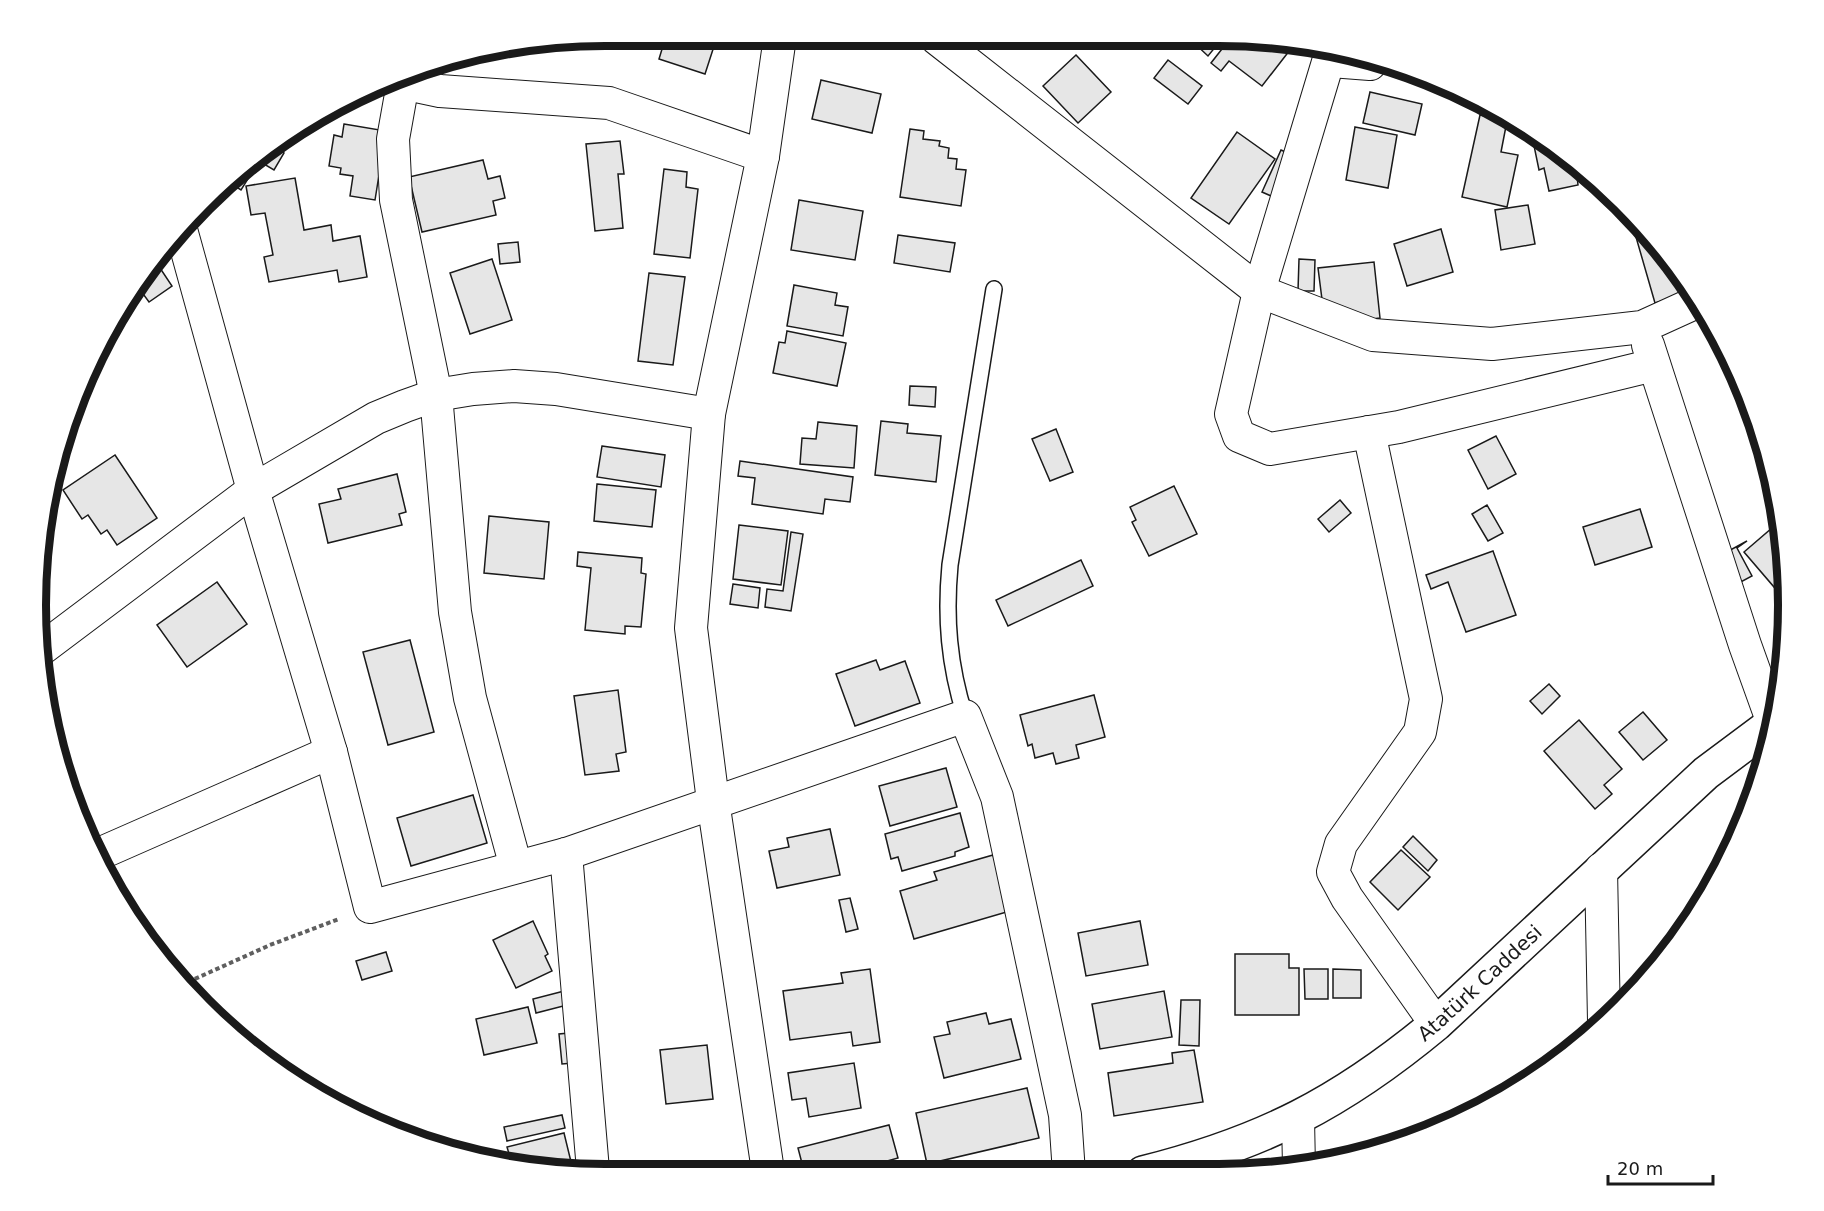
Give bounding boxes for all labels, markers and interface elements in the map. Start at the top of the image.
street label: Atatürk Caddesi [1413,920,1547,1046]
scale bar [1608,1148,1713,1186]
text: 20 m [1617,1158,1663,1179]

